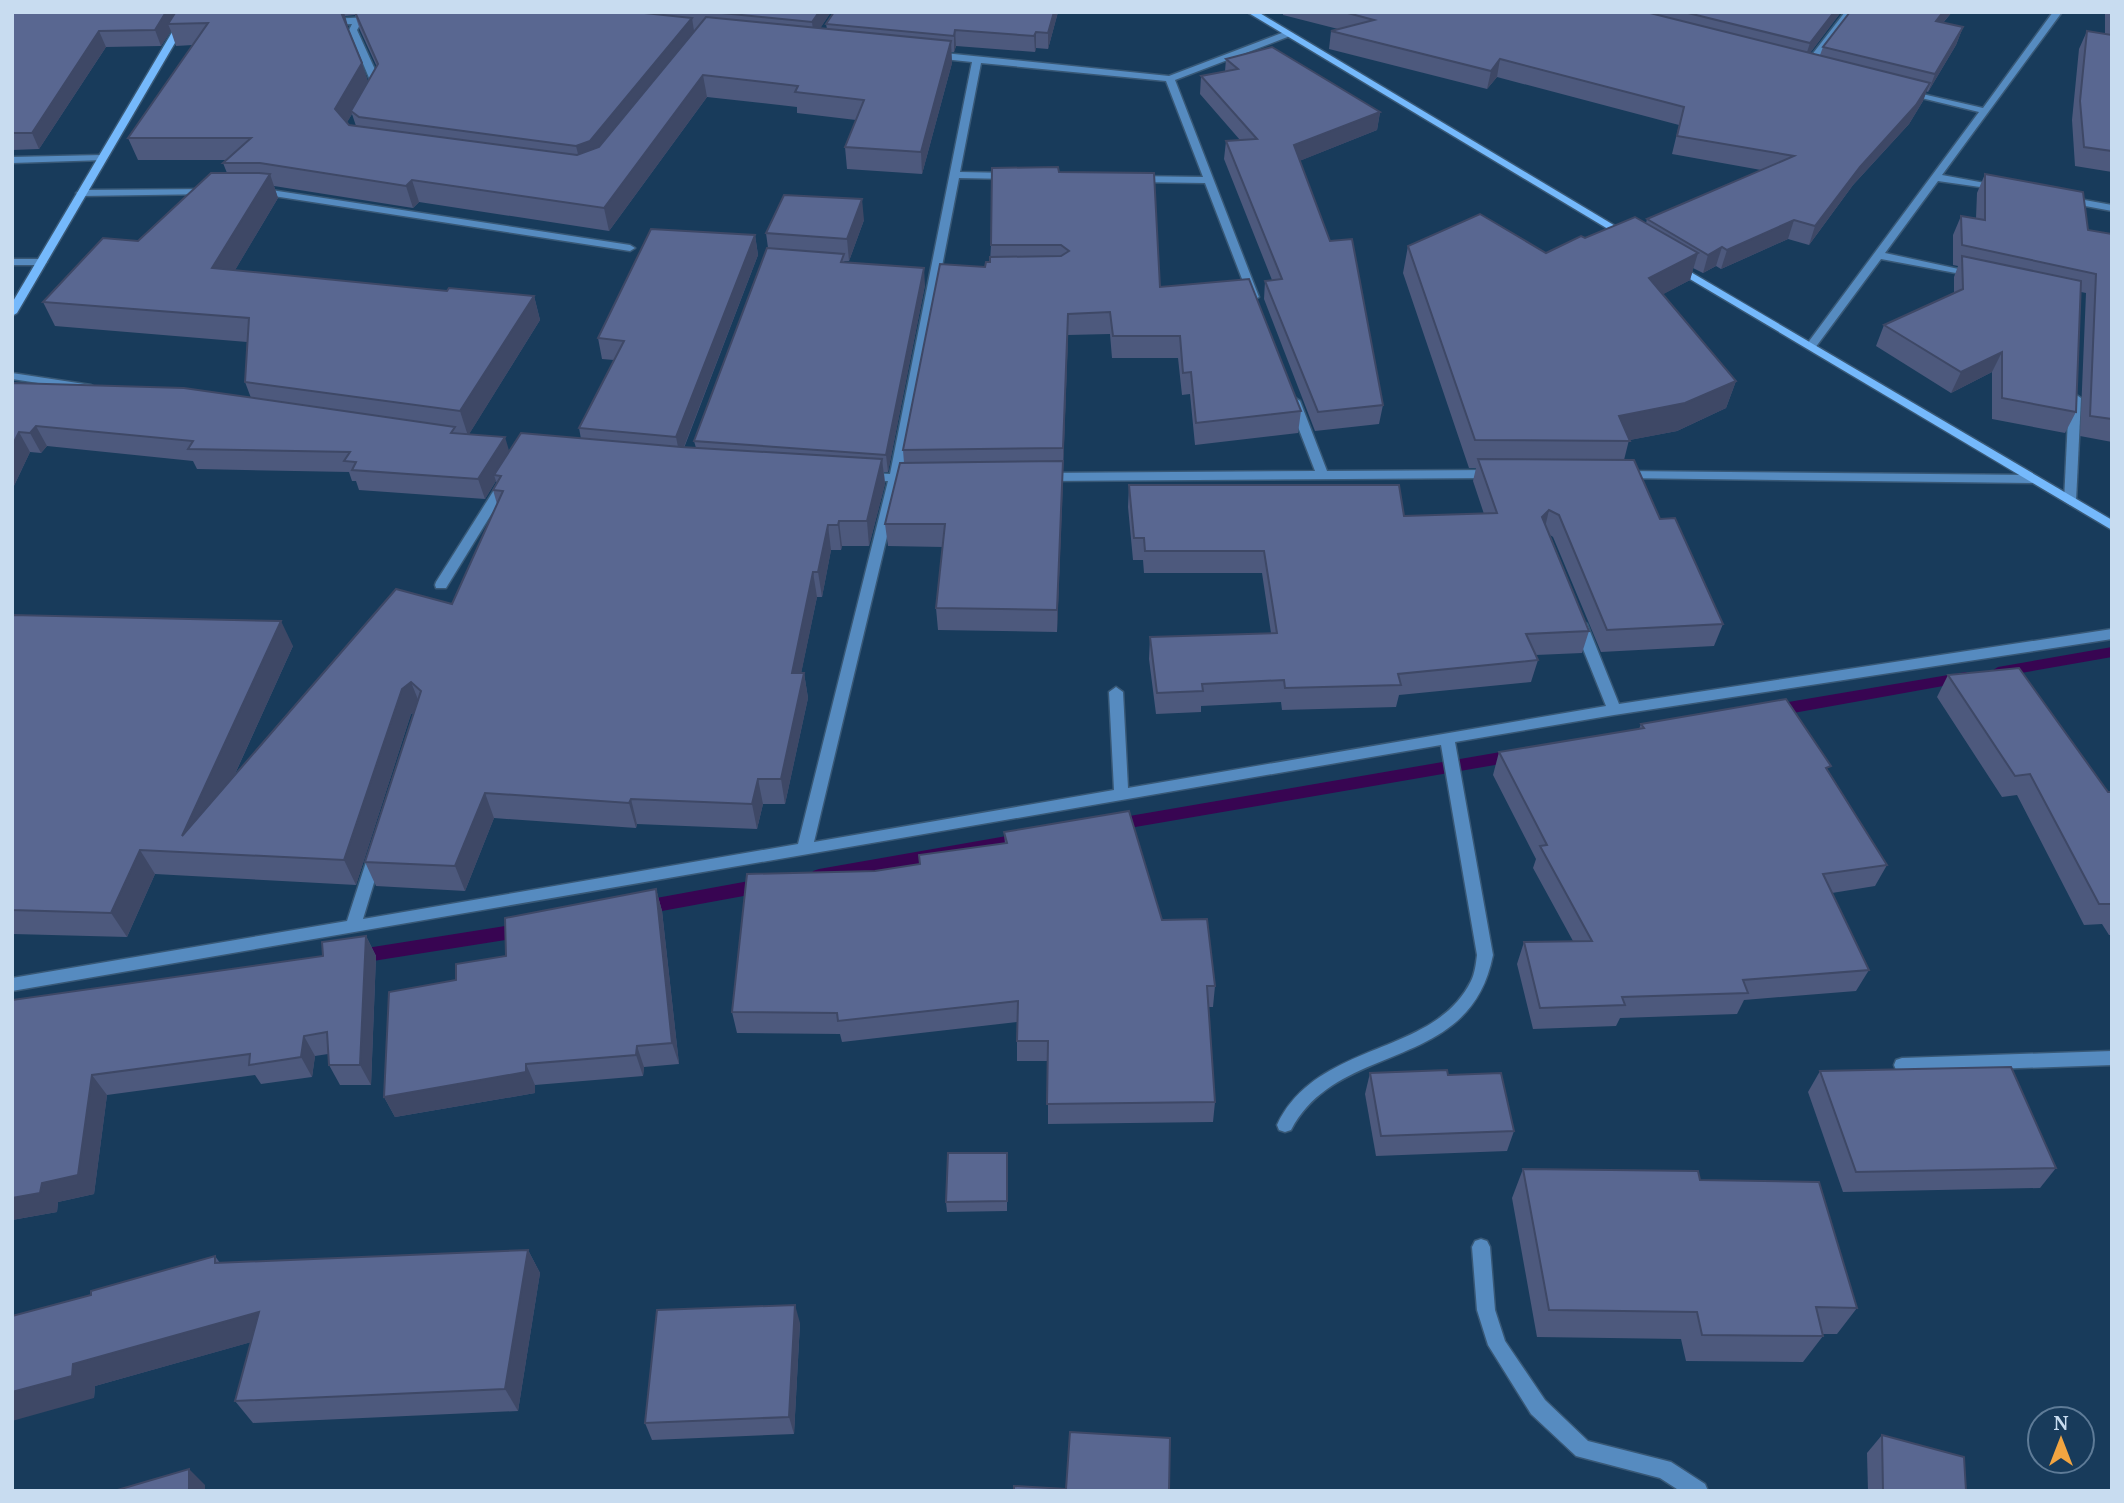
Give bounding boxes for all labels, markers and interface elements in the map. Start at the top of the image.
north arrow [2026,1405,2096,1475]
text: N [2054,1410,2069,1436]

